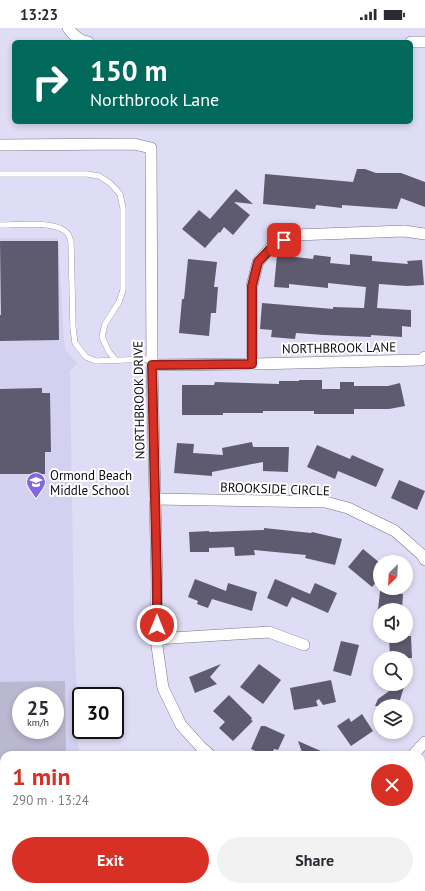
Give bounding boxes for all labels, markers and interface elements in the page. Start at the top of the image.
text: 13:23 [20,5,58,24]
text: 150 m [90,52,167,89]
icon: right [24,56,76,108]
text: Northbrook Lane [90,88,219,111]
pin [267,223,301,257]
icon: arrive [273,229,295,251]
street label: NORTHBROOK LANE [282,339,396,357]
street label: NORTHBROOK DRIVE [129,341,149,459]
place label: Ormond Beach Middle School [50,467,132,499]
school or university icon: Ormond Beach Middle School [25,471,47,499]
street label: BROOKSIDE CIRCLE [220,479,330,499]
north arrow [373,555,413,595]
map controls [373,555,413,739]
button: sound [373,603,413,643]
position arrow [136,604,178,646]
button: search [373,651,413,691]
speed limit sign: 30 [72,687,124,739]
text: 25 [27,695,49,721]
button: layers [373,699,413,739]
text: km/h [27,716,49,729]
text: 1 min [12,761,71,792]
button: close [371,764,413,806]
text: 290 m · 13:24 [12,792,89,809]
button: Exit [12,837,209,883]
button: Share [217,837,413,883]

